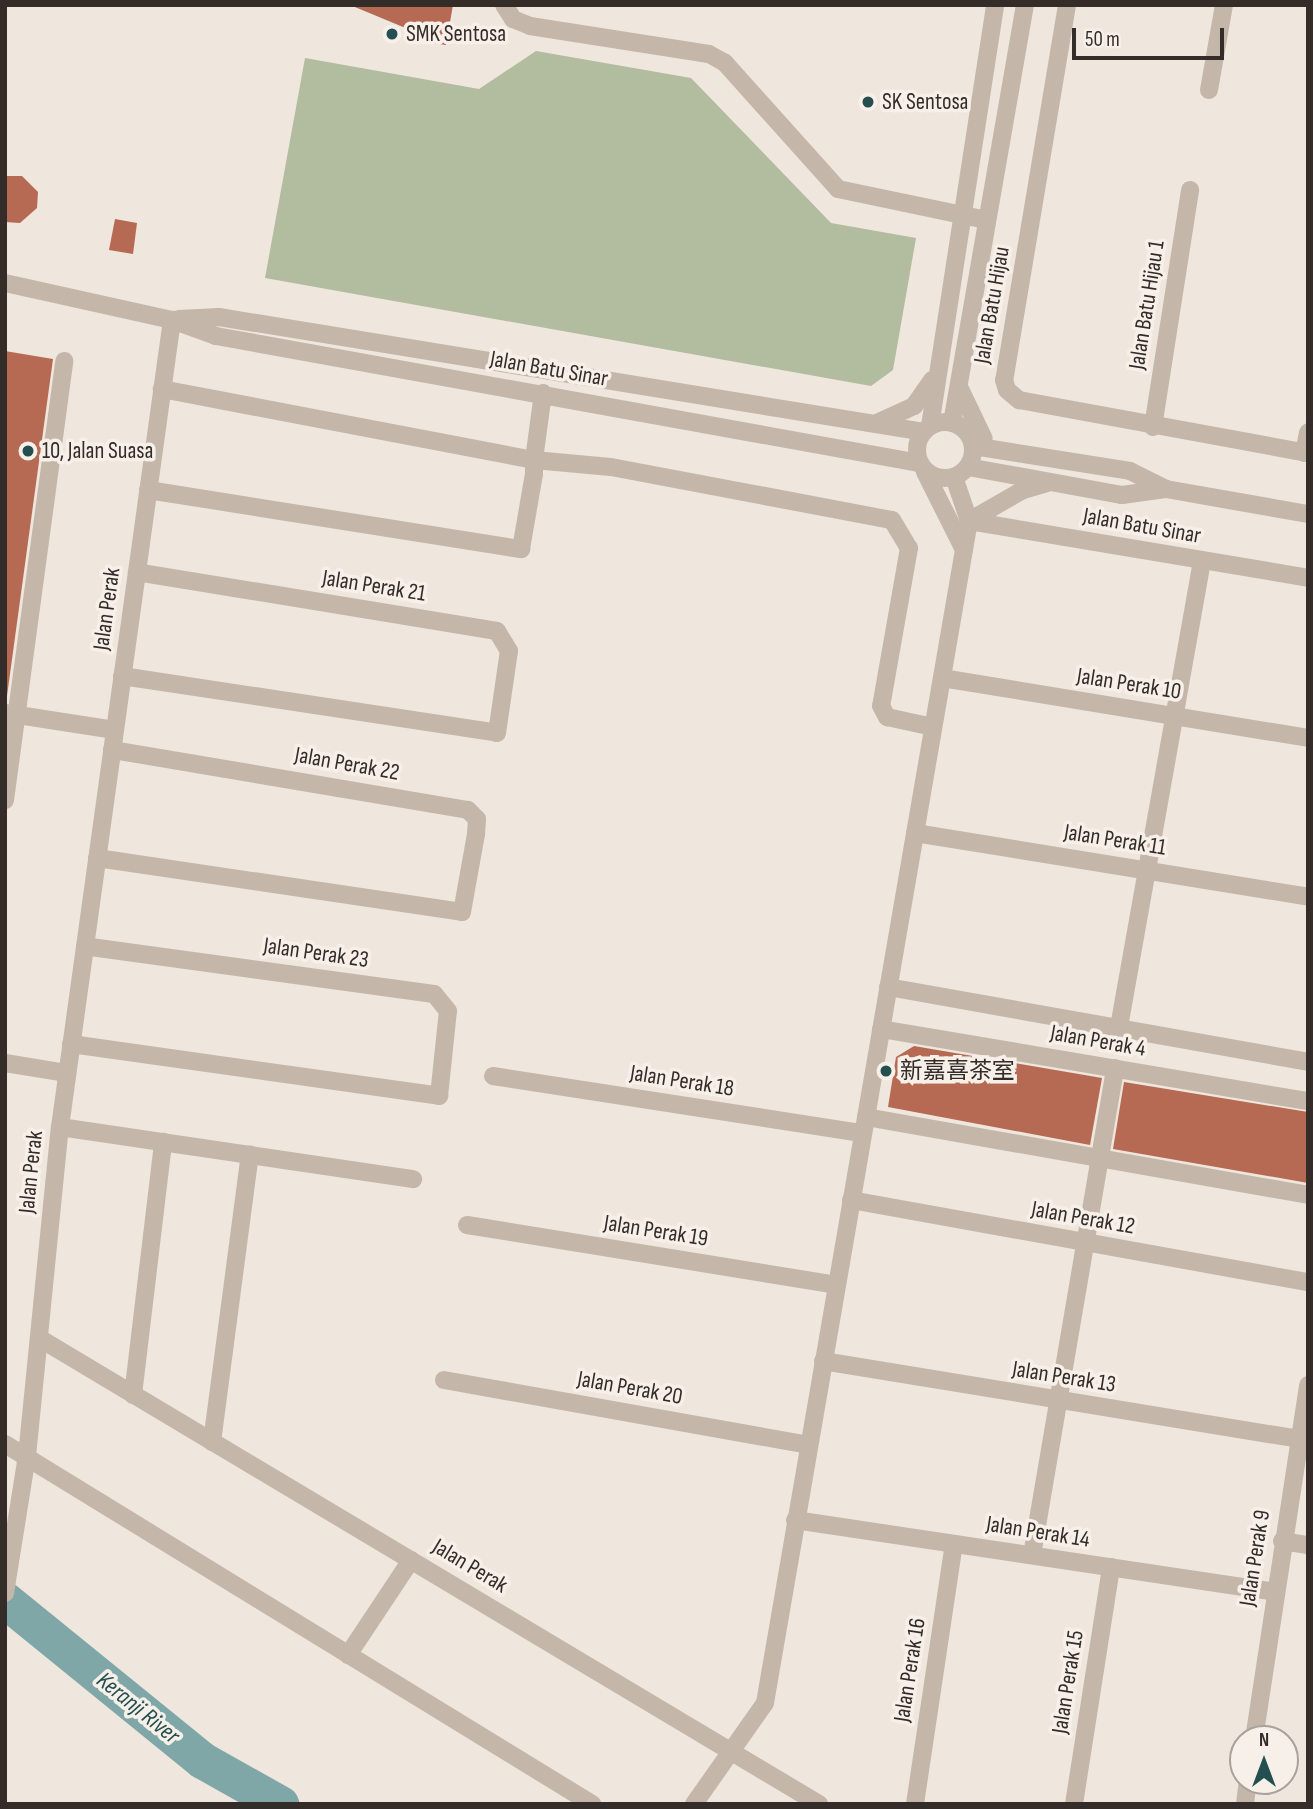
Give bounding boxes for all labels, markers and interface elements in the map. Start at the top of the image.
scale bar [1075,14,1227,58]
place label: SMK Sentosa [406,20,506,48]
marker: SMK Sentosa [384,26,400,42]
text: 50 m [1085,27,1120,52]
place label: SK Sentosa [882,88,968,116]
marker: SK Sentosa [860,94,876,110]
street label: Jalan Batu Hijau 1 [1123,239,1171,371]
street label: Jalan Batu Hijau [968,244,1016,366]
street label: Jalan Batu Sinar [488,345,610,393]
place label: 10, Jalan Suasa [42,437,153,465]
marker: 10, Jalan Suasa [20,443,36,459]
street label: Jalan Batu Sinar [1081,502,1203,550]
street label: Jalan Perak 21 [320,564,428,608]
street label: Jalan Perak [88,566,126,652]
street label: Jalan Perak 10 [1075,662,1183,706]
street label: Jalan Perak 22 [293,741,401,787]
street label: Jalan Perak 11 [1062,818,1168,862]
street label: Jalan Perak 23 [262,932,370,974]
street label: Jalan Perak 4 [1048,1019,1148,1063]
place label: 新嘉喜茶室 [900,1057,1015,1085]
street label: Jalan Perak 18 [628,1059,736,1103]
marker: 新嘉喜茶室 [878,1063,894,1079]
street label: Jalan Perak [13,1129,49,1215]
street label: Jalan Perak 12 [1029,1195,1137,1241]
street label: Jalan Perak 19 [602,1209,710,1253]
street label: Jalan Perak 13 [1010,1355,1118,1399]
street label: Jalan Perak 20 [575,1365,685,1411]
street label: Jalan Perak 9 [1234,1508,1276,1608]
street label: Jalan Perak 14 [984,1510,1092,1554]
street label: Jalan Perak [427,1533,513,1599]
street label: Jalan Perak 16 [888,1616,932,1724]
street label: Jalan Perak 15 [1046,1629,1090,1735]
water label: Keranji River [91,1666,185,1750]
north arrow [1229,1725,1299,1795]
text: N [1259,1729,1269,1752]

